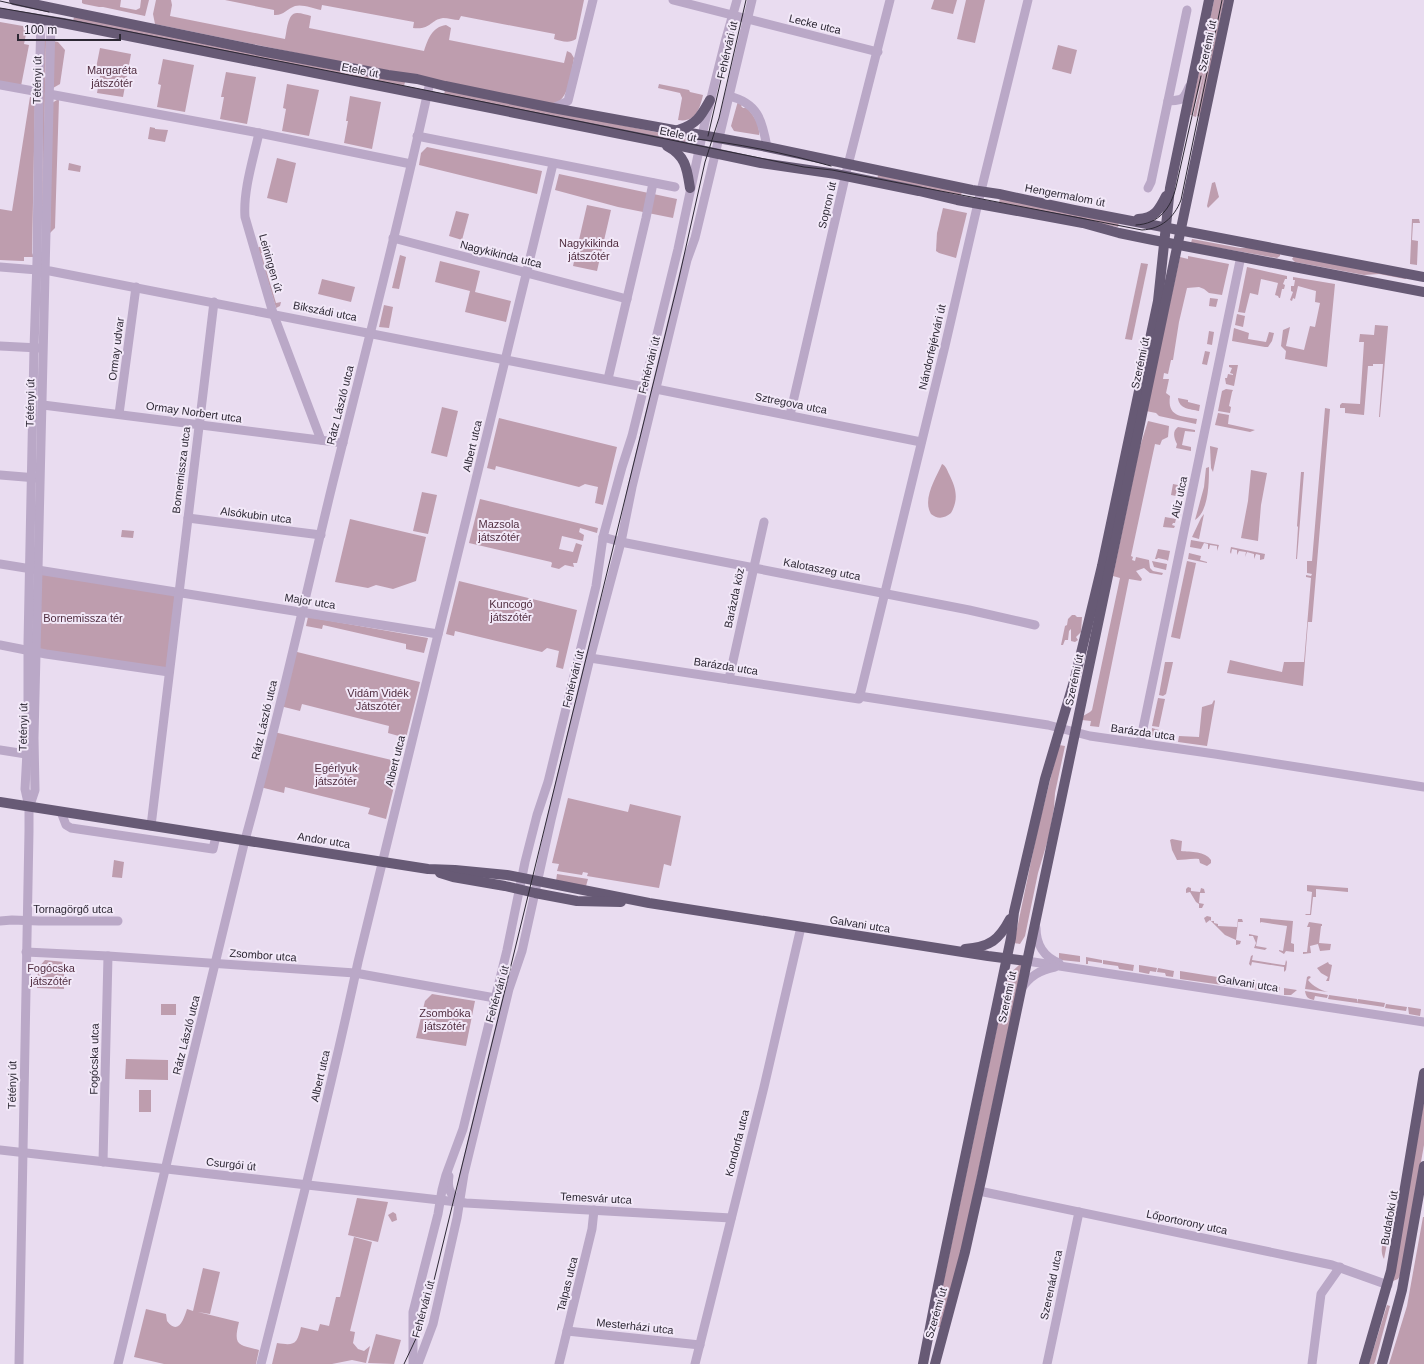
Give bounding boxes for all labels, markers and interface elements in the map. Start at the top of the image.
street label: Lecke utca [788,12,843,36]
scale bar [18,16,120,42]
street label: Szerémi út [1196,19,1218,73]
street label: Fehérvári út [715,20,739,80]
text: 100 m [24,23,57,37]
street label: Tétényi út [31,56,43,104]
street label: Etele út [341,61,379,79]
park label: Margaréta játszótér [87,64,138,89]
street label: Etele út [659,124,697,144]
street label: Sopron út [816,180,838,230]
street label: Hengermalom út [1024,181,1106,209]
street label: Leiningen út [257,233,285,293]
park label: Nagykikinda játszótér [559,237,620,262]
street label: Nagykikinda utca [459,238,544,270]
street label: Bikszádi utca [292,299,359,323]
street label: Nándorfejérvári út [916,303,948,391]
street label: Ormay udvar [106,316,126,381]
street label: Fehérvári út [636,335,662,395]
street label: Szerémi út [1129,336,1151,390]
street label: Rátz László utca [324,363,356,446]
street label: Tétényi út [24,379,36,427]
street label: Sztregova utca [754,390,829,416]
street label: Ormay Norbert utca [145,399,244,425]
street label: Albert utca [460,418,484,473]
street label: Bornemissza utca [170,425,192,514]
street label: Alíz utca [1169,474,1189,519]
street label: Alsókubin utca [220,505,293,525]
park label: Mazsola játszótér [477,518,520,543]
street label: Kalotaszeg utca [782,556,862,583]
street label: Barázda köz [722,567,746,629]
street label: Major utca [284,591,337,611]
park label: Kuncogó játszótér [489,598,533,623]
park label: Bornemissza tér [43,612,123,624]
street label: Fehérvári út [560,649,586,709]
street label: Szerémi út [1063,653,1085,707]
street label: Barázda utca [693,655,760,677]
street label: Rátz László utca [249,678,279,761]
park label: Vidám Vidék Játszótér [347,687,409,712]
street label: Tétényi út [17,703,29,751]
street label: Barázda utca [1110,722,1177,743]
street label: Albert utca [383,733,407,788]
park label: Egérlyuk játszótér [314,762,358,787]
street label: Andor utca [297,830,352,850]
street label: Tornagörgő utca [33,903,114,915]
street label: Galvani utca [829,913,892,935]
street label: Zsombor utca [229,947,298,963]
park label: Fogócska játszótér [27,962,76,987]
street label: Fehérvári út [483,964,511,1024]
street label: Szerémi út [996,970,1018,1024]
street label: Galvani utca [1217,972,1280,994]
street label: Rátz László utca [170,993,202,1076]
park label: Zsombóka játszótér [419,1007,472,1032]
street label: Fogócska utca [87,1022,101,1095]
street label: Albert utca [308,1048,332,1103]
street label: Tétényi út [6,1061,18,1109]
street label: Kondorfa utca [723,1107,751,1178]
street label: Csurgói út [205,1155,257,1173]
street label: Temesvár utca [560,1190,633,1206]
street label: Budafoki út [1378,1190,1400,1246]
street label: Lőportorony utca [1145,1208,1229,1237]
street label: Szerenád utca [1038,1248,1064,1321]
street label: Talpas utca [554,1255,580,1312]
street label: Fehérvári út [410,1279,436,1339]
street label: Szerémi út [923,1286,949,1340]
street label: Mesterházi utca [596,1316,675,1336]

